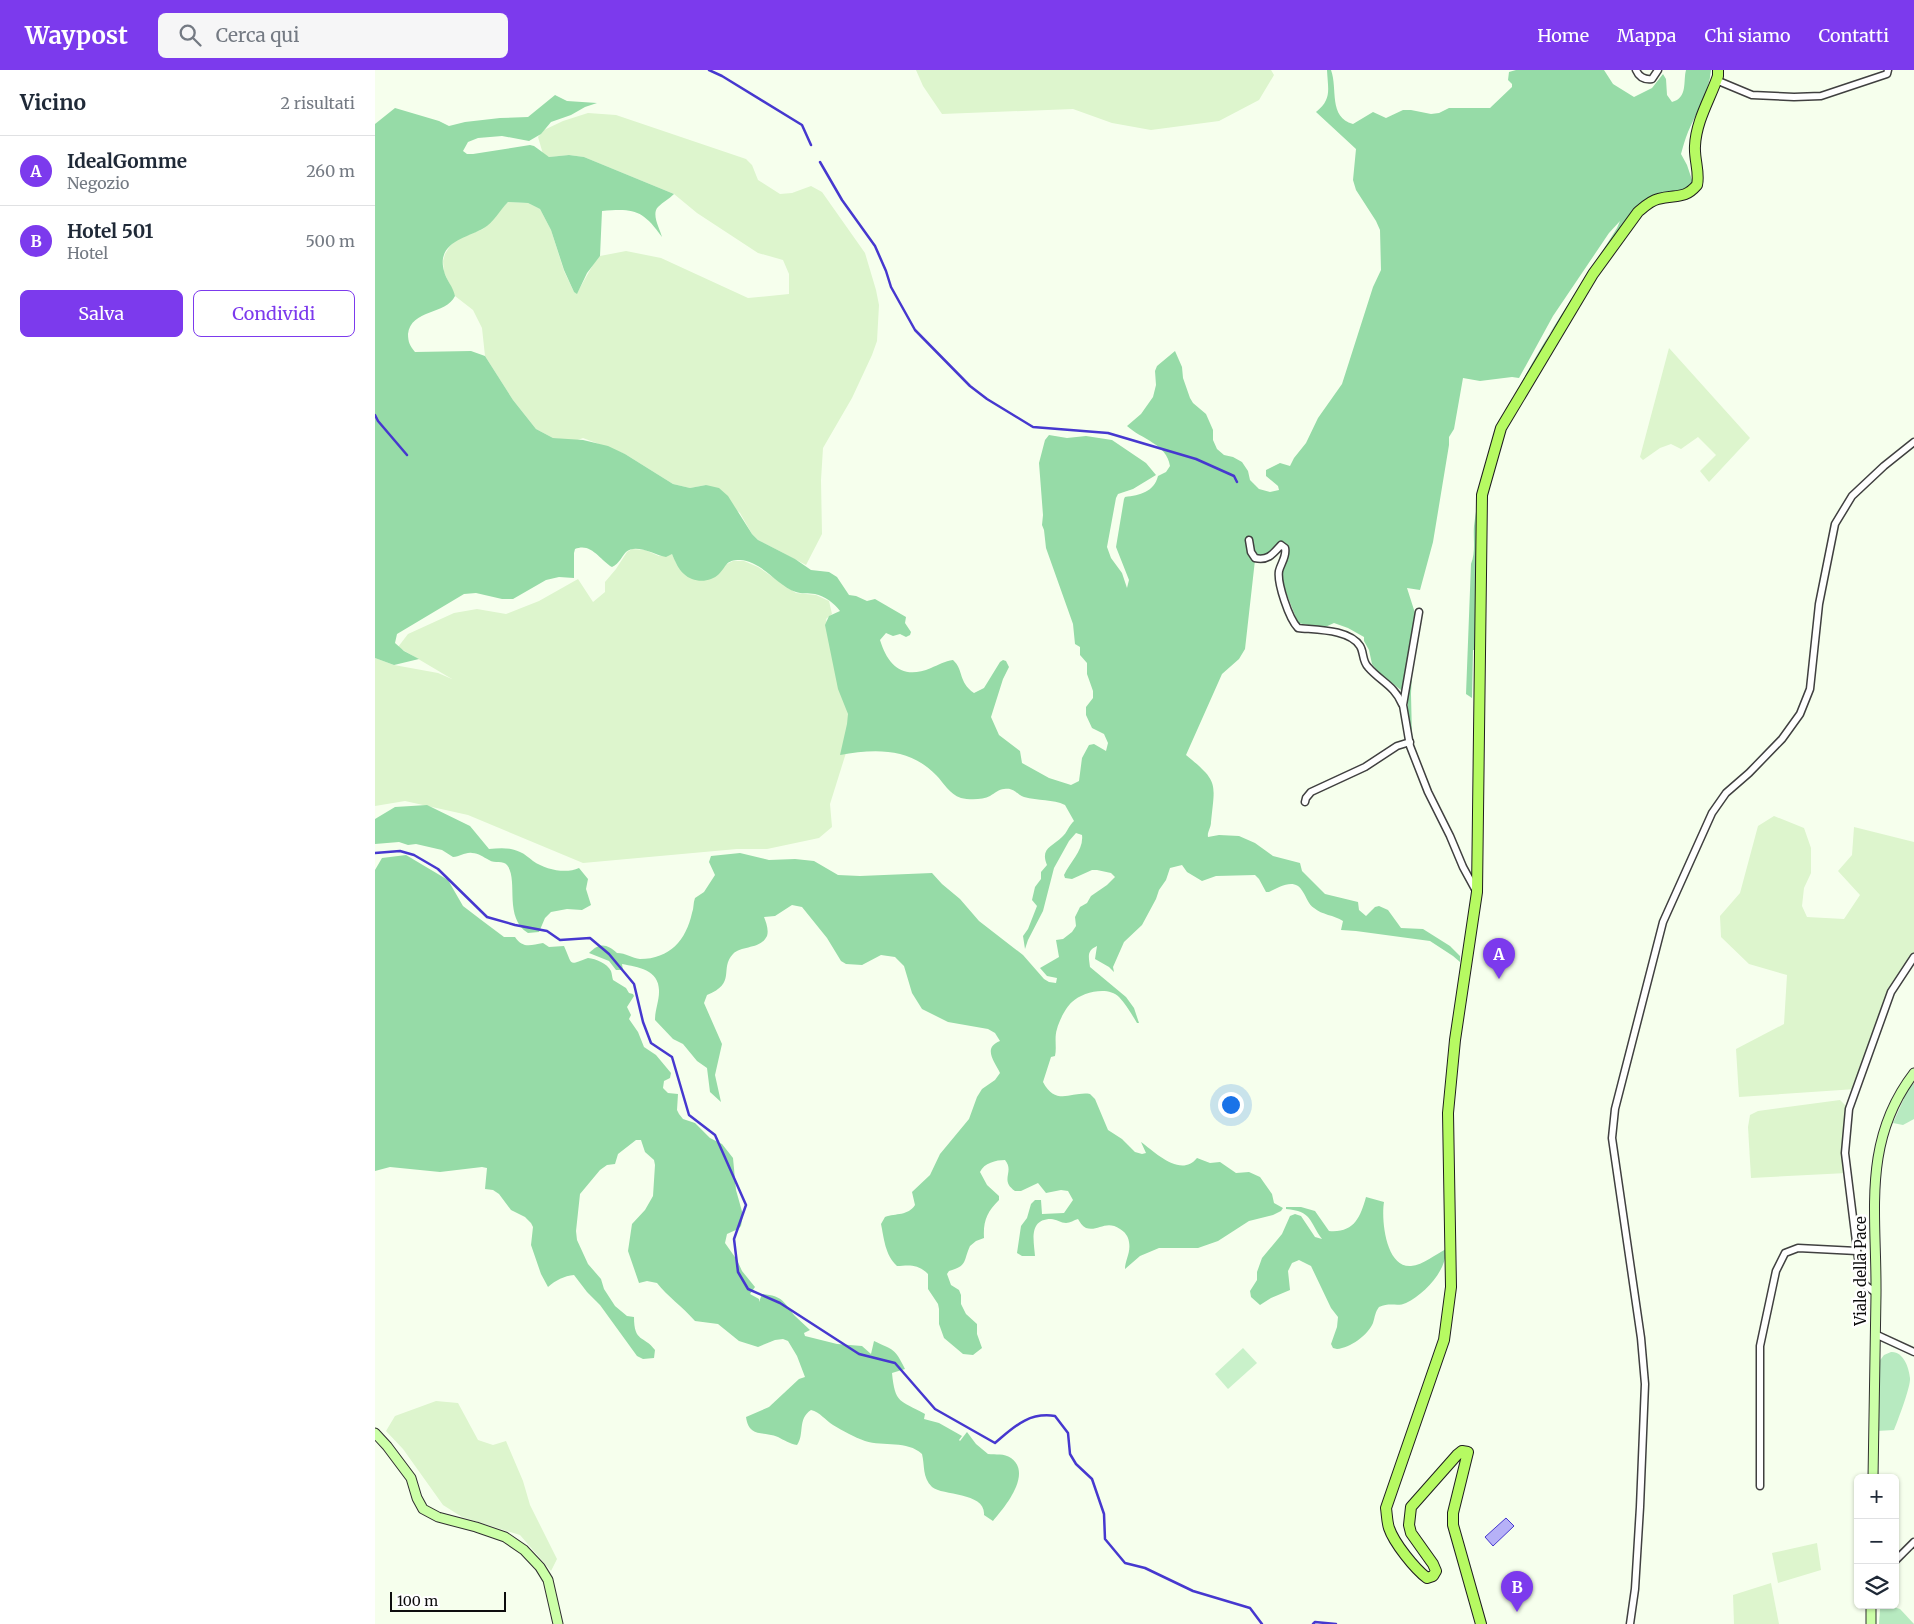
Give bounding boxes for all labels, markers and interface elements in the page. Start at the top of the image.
search box [158,13,508,58]
text: Waypost [25,20,128,51]
icon: search [176,21,204,49]
text: Cerca qui [216,23,299,47]
text: Home [1537,24,1589,47]
text: Mappa [1617,24,1676,47]
text: Chi siamo [1704,24,1791,47]
text: Contatti [1819,24,1889,47]
text: Vicino [20,89,86,116]
text: 2 risultati [280,93,355,113]
text: IdealGomme [67,149,187,173]
text: A [30,161,42,181]
text: 260 m [306,161,355,181]
text: Negozio [67,173,129,193]
text: Hotel 501 [67,219,153,243]
text: B [30,231,42,251]
text: 500 m [305,231,355,251]
text: Hotel [67,243,108,263]
button: Salva [20,290,183,337]
button: Condividi [193,290,355,337]
pin: A [1483,938,1515,979]
your location [1218,1092,1244,1118]
street label: Viale della Pace [1851,1216,1870,1327]
map controls [1854,1474,1899,1609]
button: + [1854,1474,1899,1519]
button: − [1854,1519,1899,1564]
button: layers [1854,1564,1899,1609]
pin: B [1501,1571,1533,1612]
scale bar [390,1589,506,1612]
text: 100 m [397,1592,438,1610]

